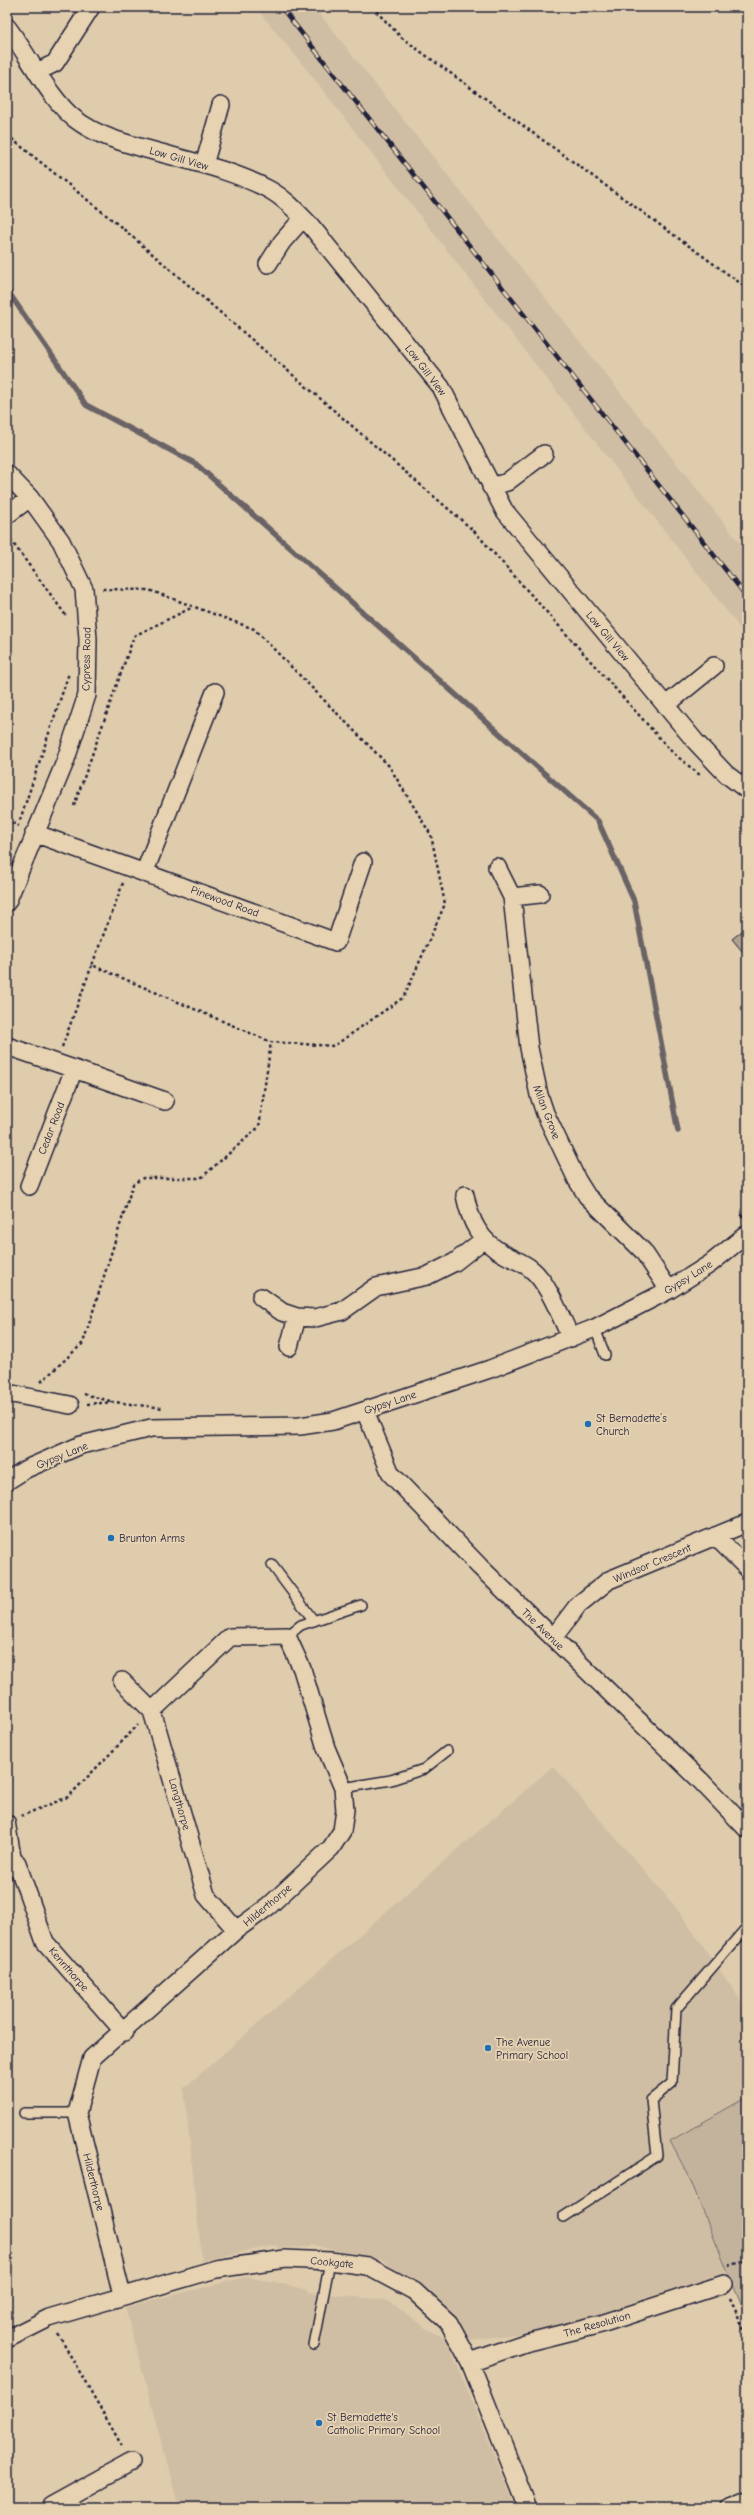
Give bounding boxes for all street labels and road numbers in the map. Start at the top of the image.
street label: Low Gill View [148,144,210,173]
street label: Low Gill View [402,342,449,399]
street label: Low Gill View [583,609,632,664]
street label: Cypress Road [79,627,94,691]
street label: Pinewood Road [189,883,261,920]
street label: Milan Grove [530,1083,563,1142]
street label: Cedar Road [35,1100,68,1156]
street label: Gypsy Lane [662,1257,715,1297]
street label: Gypsy Lane [362,1388,418,1417]
street label: Gypsy Lane [35,1439,90,1472]
street label: Windsor Crescent [611,1541,694,1586]
street label: The Avenue [519,1606,567,1653]
street label: Langthorpe [166,1777,193,1832]
street label: Hilderthorpe [240,1881,295,1929]
street label: Kennthorpe [46,1945,92,1994]
street label: Hilderthorpe [80,2152,107,2213]
street label: Cookgate [310,2254,355,2271]
street label: The Resolution [562,2309,632,2340]

